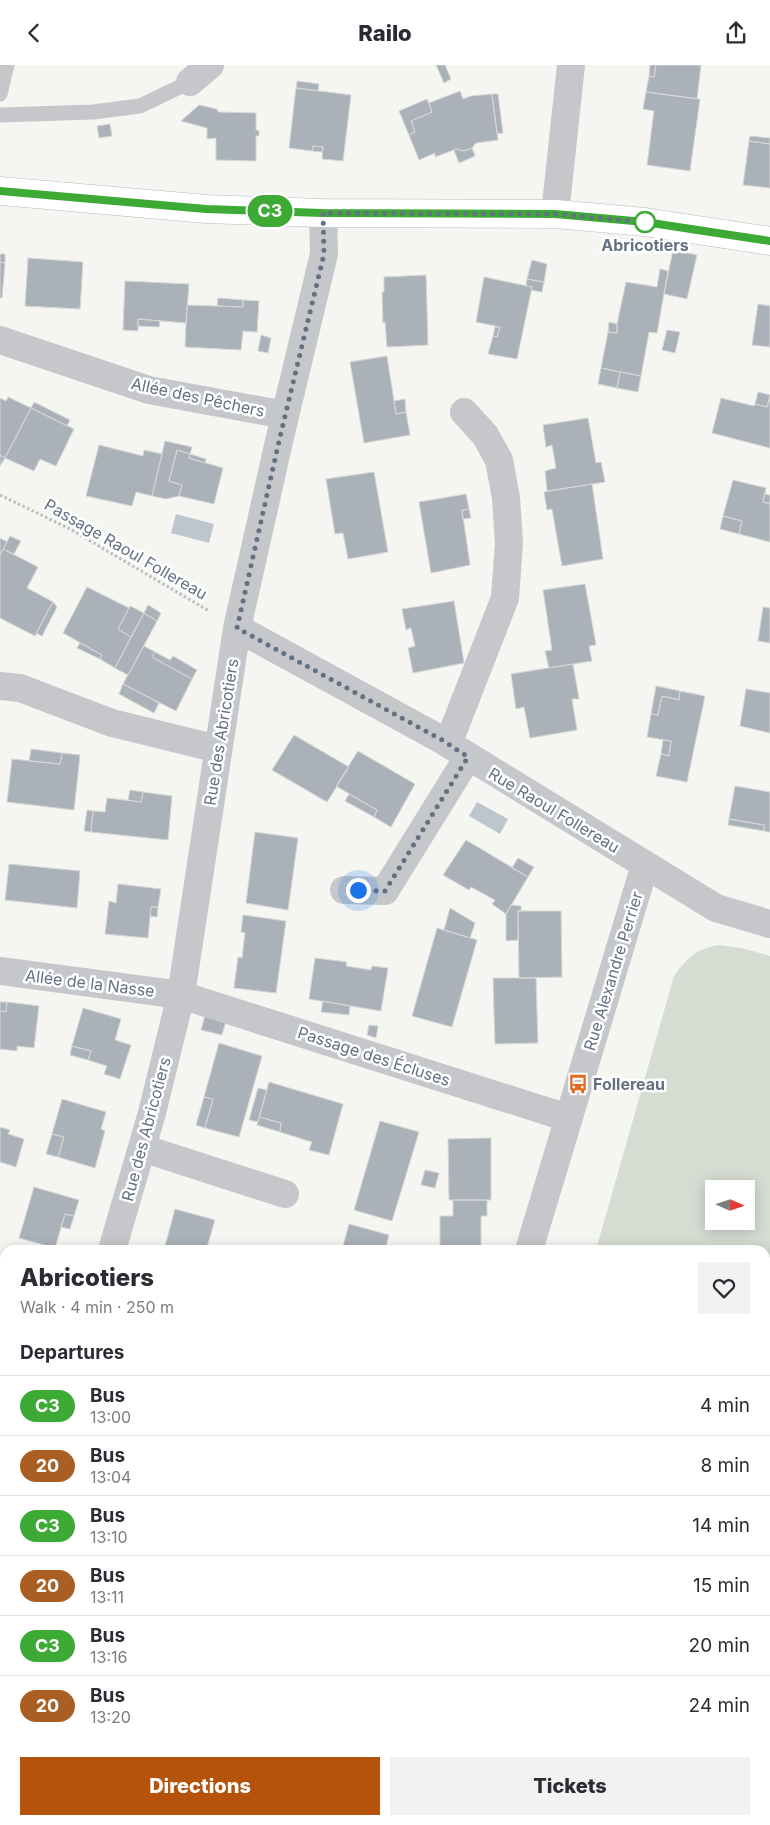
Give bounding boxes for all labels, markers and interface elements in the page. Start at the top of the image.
icon: back [20,19,48,47]
icon: share [722,19,750,47]
text: Railo [358,20,412,46]
line badge: C3 [248,195,292,227]
text: C3 [258,200,282,221]
marker: Abricotiers [634,211,656,233]
place label: Abricotiers [601,235,689,255]
street label: Allée des Pêchers [129,373,267,421]
street label: Passage Raoul Follereau [41,494,211,604]
street label: Rue des Abricotiers [200,657,242,807]
street label: Rue Raoul Follereau [485,763,623,857]
your location [346,878,371,903]
street label: Rue Alexandre Perrier [579,889,647,1053]
street label: Allée de la Nasse [24,965,156,1001]
street label: Passage des Écluses [295,1022,453,1090]
street label: Rue des Abricotiers [117,1055,175,1203]
bus stop icon: Follereau [567,1073,589,1095]
place label: Follereau [593,1074,665,1094]
north arrow [705,1180,755,1230]
map controls [705,1180,755,1230]
button: heart [698,1262,750,1314]
text: Abricotiers [20,1263,154,1292]
text: Walk · 4 min · 250 m [20,1297,174,1317]
text: Departures [20,1341,124,1364]
text: Bus [90,1384,125,1407]
text: 4 min [700,1394,750,1417]
text: C3 [35,1395,60,1416]
text: 13:00 [90,1407,131,1427]
text: Bus [90,1444,125,1467]
text: 8 min [700,1454,750,1477]
text: 20 [36,1455,59,1476]
text: 13:04 [90,1467,131,1487]
text: Bus [90,1504,125,1527]
text: 14 min [692,1514,750,1537]
text: C3 [35,1515,60,1536]
text: 13:10 [90,1527,128,1547]
text: Bus [90,1564,125,1587]
text: 15 min [693,1574,750,1597]
text: 20 [36,1575,59,1596]
text: 13:11 [90,1587,124,1607]
text: Bus [90,1624,125,1647]
text: 20 min [689,1634,750,1657]
text: C3 [35,1635,60,1656]
text: 13:16 [90,1647,127,1667]
text: Bus [90,1684,125,1707]
text: 24 min [689,1694,750,1717]
text: 20 [36,1695,59,1716]
text: 13:20 [90,1707,131,1727]
button: Directions [20,1757,380,1815]
button: Tickets [390,1757,750,1815]

